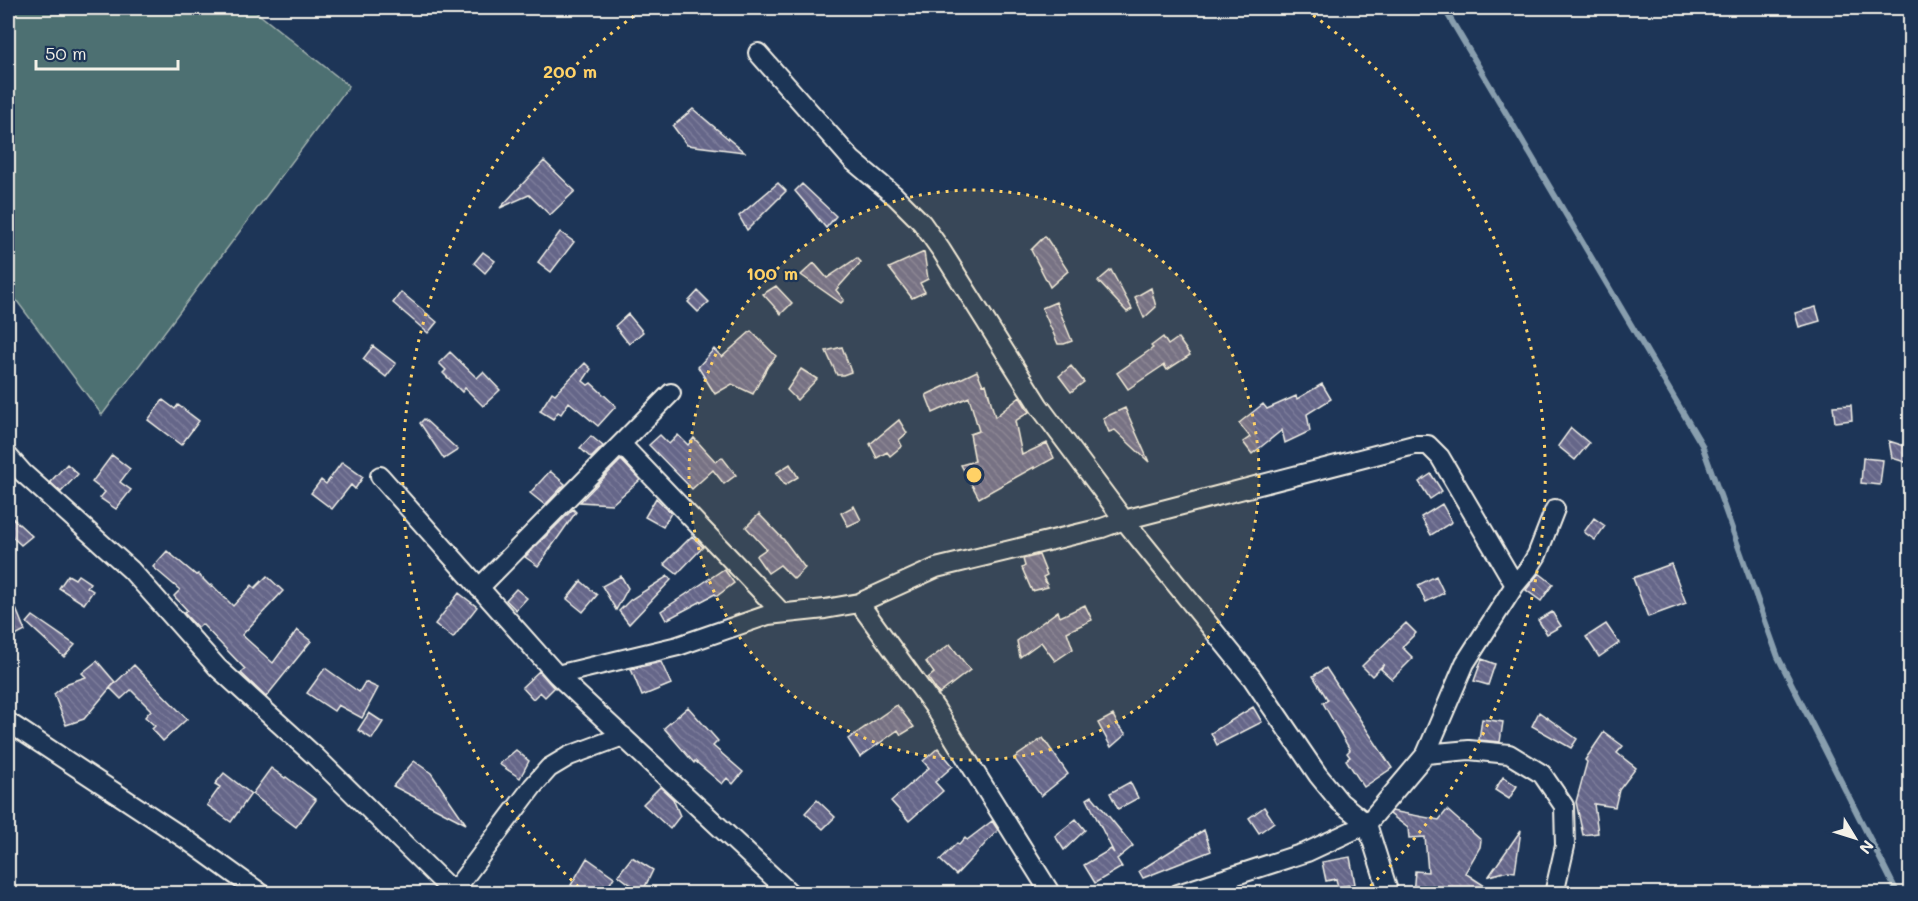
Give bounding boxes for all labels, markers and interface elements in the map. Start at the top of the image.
scale bar [36,33,178,71]
text: 50 m [45,41,87,65]
text: 200 m [543,59,597,83]
text: 100 m [746,261,798,285]
centre of rings [964,465,984,485]
north arrow [1825,808,1885,868]
text: N [1855,836,1879,859]

